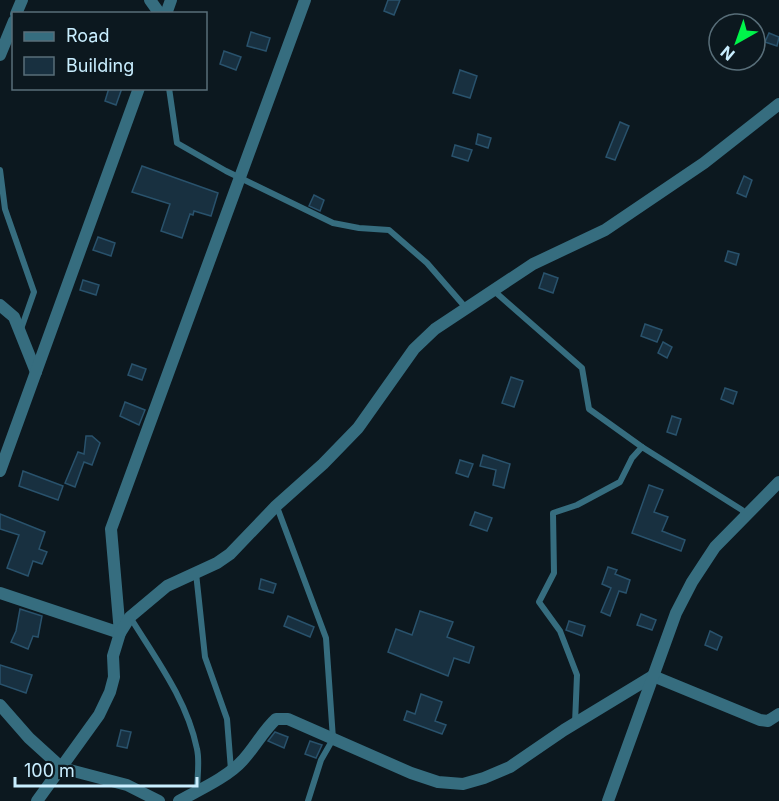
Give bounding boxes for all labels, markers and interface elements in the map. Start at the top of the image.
legend [12,12,207,90]
north arrow [707,12,767,72]
text: Road [66,25,109,46]
text: N [716,42,738,65]
text: Building [66,55,134,76]
scale bar [15,750,196,788]
text: 100 m [24,760,75,781]

